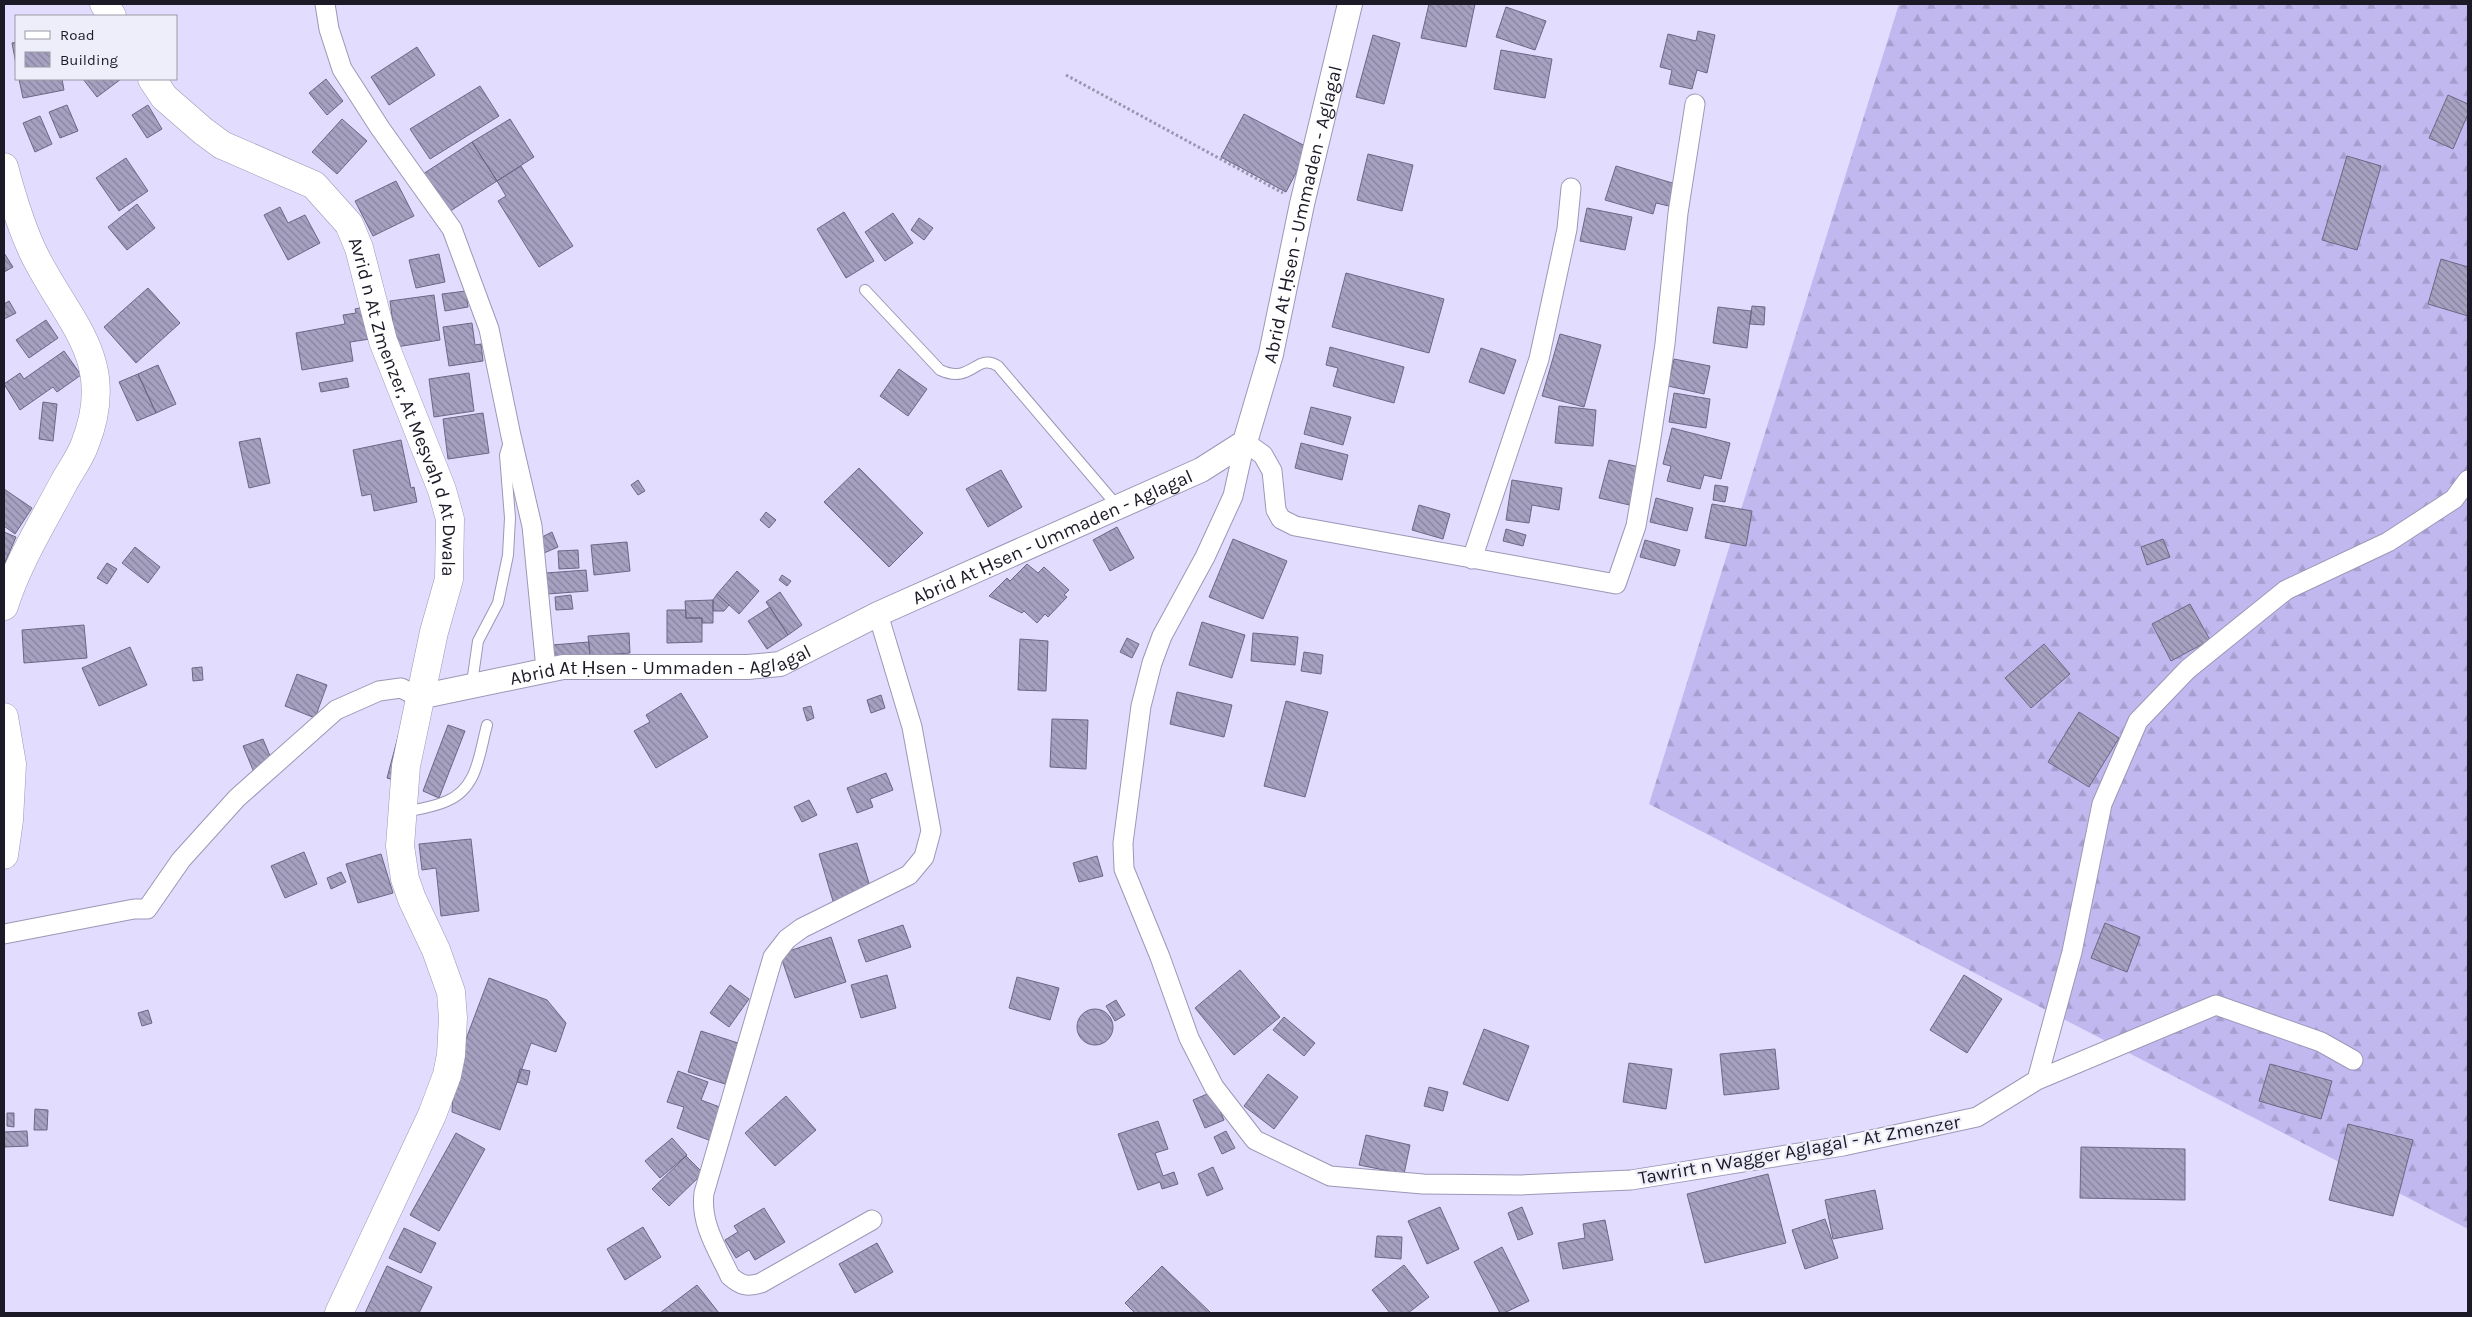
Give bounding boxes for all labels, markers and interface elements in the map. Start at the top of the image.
legend [15,15,178,80]
text: Road [60,26,95,44]
text: Building [60,51,118,69]
street label: Abrid At Ḥsen - Ummaden - Aglagal [1259,63,1347,366]
street label: Avrid n At Zmenzer, At Meṣvaḥ d At Dwala [344,234,460,577]
street label: Abrid At Ḥsen - Ummaden - Aglagal [909,465,1196,609]
street label: Abrid At Ḥsen - Ummaden - Aglagal [508,640,815,690]
street label: Tawrirt n Wagger Aglagal - At Zmenzer [1636,1111,1962,1189]

